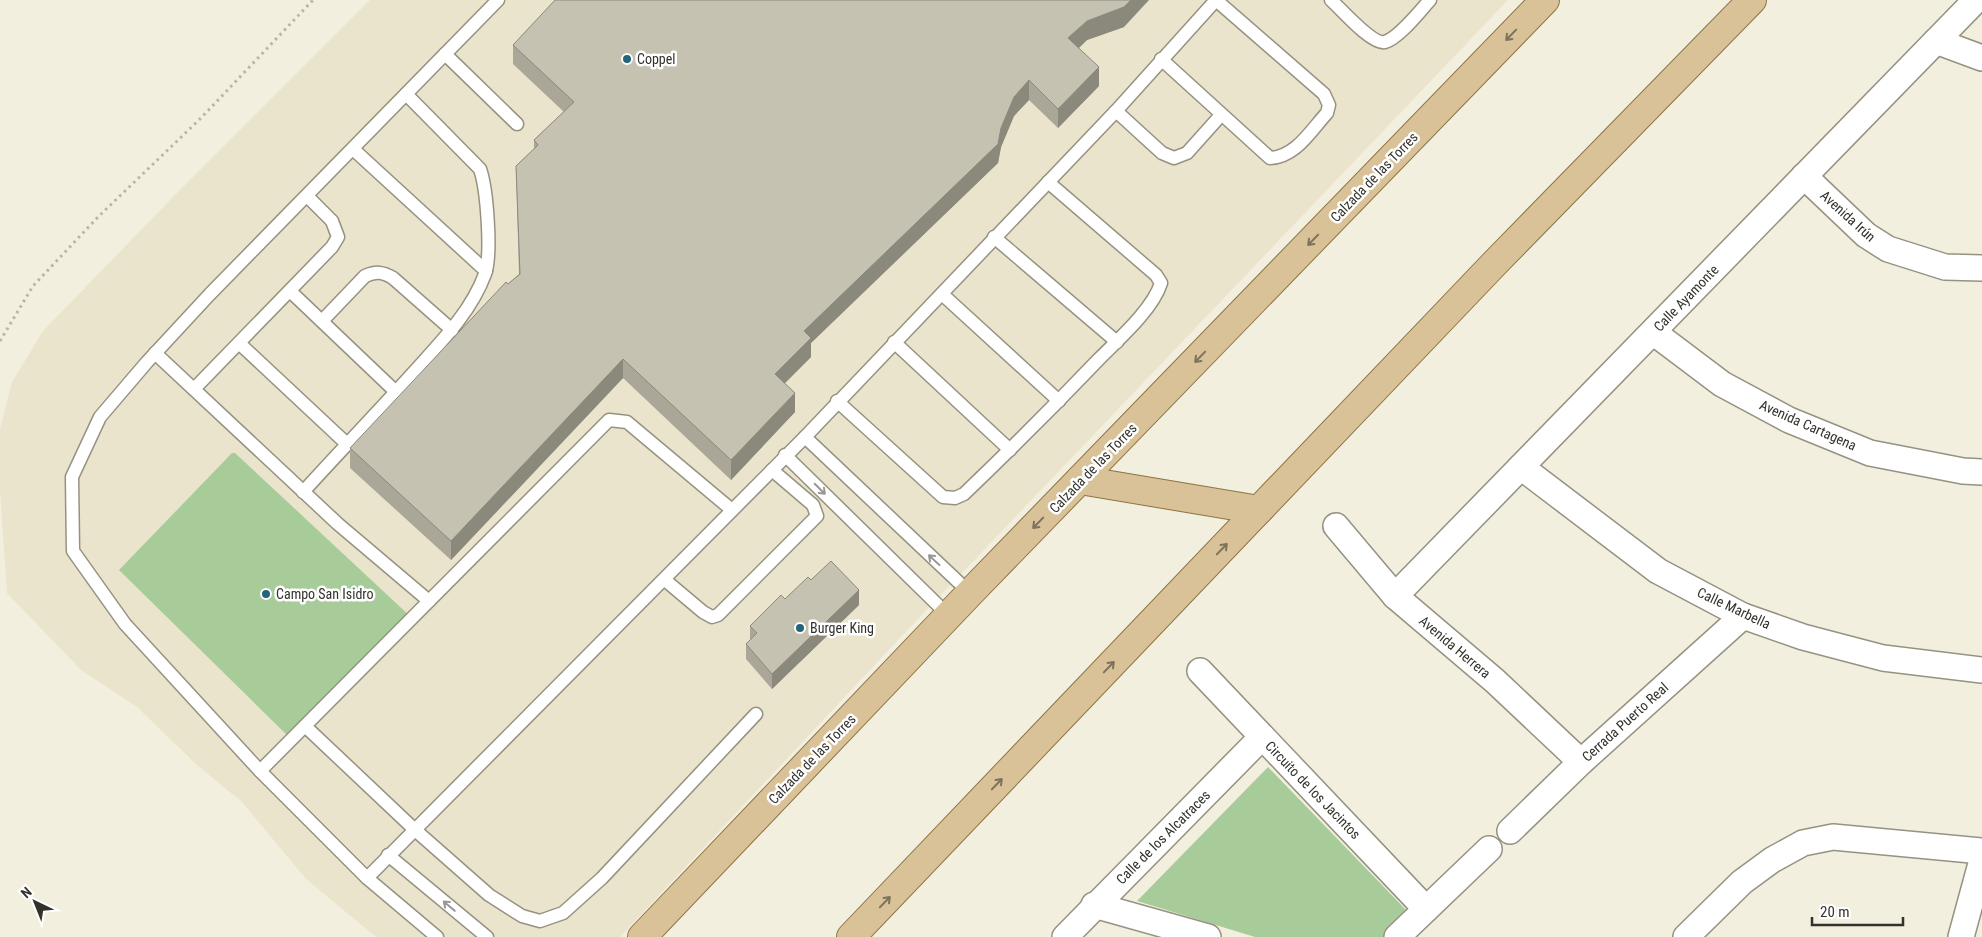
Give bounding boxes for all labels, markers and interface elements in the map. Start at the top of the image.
one-way arrow [1505,29,1517,41]
place label: Coppel [637,51,676,67]
marker: Coppel [621,53,633,65]
street label: Calzada de las Torres [1327,129,1421,225]
street label: Avenida Irún [1817,187,1879,245]
one-way arrow [1307,234,1319,246]
street label: Calle Ayamonte [1650,261,1722,335]
one-way arrow [1194,350,1206,363]
street label: Avenida Cartagena [1757,397,1859,453]
street label: Calzada de las Torres [1046,420,1140,516]
one-way arrow [814,483,826,495]
one-way arrow [1032,517,1044,530]
one-way arrow [1216,543,1228,556]
one-way arrow [928,554,941,566]
street label: Calle Marbella [1695,584,1773,632]
place label: Campo San Isidro [276,586,374,602]
marker: Campo San Isidro [260,588,272,600]
street label: Avenida Herrera [1416,613,1494,681]
place label: Burger King [810,620,874,636]
marker: Burger King [794,622,806,634]
one-way arrow [1103,660,1115,673]
street label: Cerrada Puerto Real [1579,679,1671,765]
street label: Calzada de las Torres [765,711,859,807]
street label: Circuito de los Jacintos [1262,738,1364,842]
one-way arrow [991,778,1003,791]
street label: Calle de los Alcatraces [1113,787,1213,887]
north arrow [10,877,60,927]
text: N [18,884,35,901]
scale bar [1812,894,1903,926]
one-way arrow [879,895,891,908]
one-way arrow [443,900,456,911]
text: 20 m [1820,903,1850,921]

